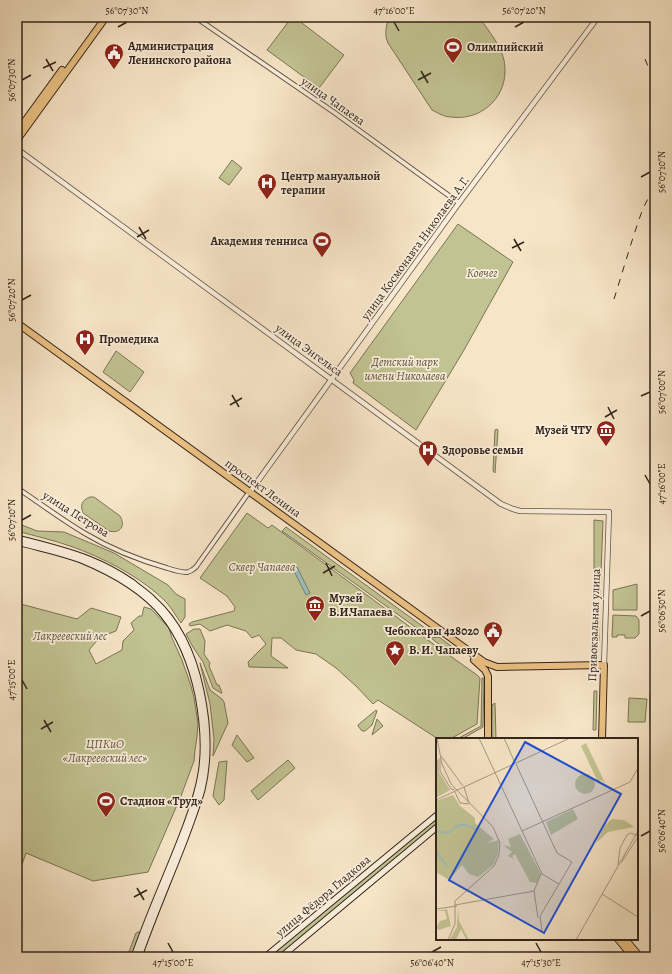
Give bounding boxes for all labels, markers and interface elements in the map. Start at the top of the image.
text: 56°07'30"N [106,4,148,17]
text: 47°16'00"E [373,4,415,17]
text: 56°07'20"N [502,4,546,17]
sports icon: Олимпийский [442,36,464,64]
place label: Администрация Ленинского района [127,38,232,68]
place label: Олимпийский [467,39,544,55]
public building icon: Администрация Ленинского района [103,42,125,70]
text: 56°07'30"N [5,59,18,101]
street label: улица Чапаева [297,72,368,129]
text: 56°07'10"N [655,151,668,193]
place label: Центр мануальной терапии [281,168,380,198]
hospital icon: Центр мануальной терапии [256,172,278,200]
street label: улица Космонавта Николаева А.Г. [357,173,473,324]
sports icon: Академия тенниса [311,230,333,258]
place label: Академия тенниса [210,233,308,249]
park label: Ковчег [467,265,497,281]
text: 56°07'20"N [5,278,18,322]
street label: улица Энгельса [271,320,346,380]
hospital icon: Промедика [74,328,96,356]
place label: Промедика [99,331,159,347]
park label: Детский парк имени Николаева [364,354,446,384]
text: 56°07'00"N [655,370,668,414]
museum icon: Музей ЧТУ [595,419,617,447]
place label: Музей ЧТУ [535,422,593,438]
hospital icon: Здоровье семьи [417,439,439,467]
place label: Здоровье семьи [442,442,524,458]
street label: проспект Ленина [222,455,305,521]
text: 47°16'00"E [655,463,668,505]
street label: улица Петрова [39,487,113,541]
text: 56°07'10"N [5,499,18,541]
park label: Сквер Чапаева [228,559,296,575]
street label: Привокзальная улица [584,568,604,682]
text: 56°06'50"N [655,589,668,633]
place label: Музей В.И.Чапаева [329,590,393,620]
museum icon: Музей В.И.Чапаева [304,594,326,622]
public building icon: Чебоксары 428020 [482,620,504,648]
place label: Чебоксары 428020 [385,623,479,639]
park label: Лакреевский лес [32,628,108,644]
place icon: В. И. Чапаеву [384,639,406,667]
place label: В. И. Чапаеву [409,642,479,658]
text: 47°15'00"E [5,660,18,700]
park label: ЦПКиО «Лакреевский лес» [63,736,147,766]
inset map [436,738,638,940]
sports icon: Стадион «Труд» [95,790,117,818]
place label: Стадион «Труд» [120,793,203,809]
text: 56°06'40"N [655,809,668,853]
street label: улица Фёдора Гладкова [271,851,374,941]
text: 47°15'00"E [153,956,193,969]
text: 56°06'40"N [410,956,454,969]
text: 47°15'30"E [521,956,561,969]

